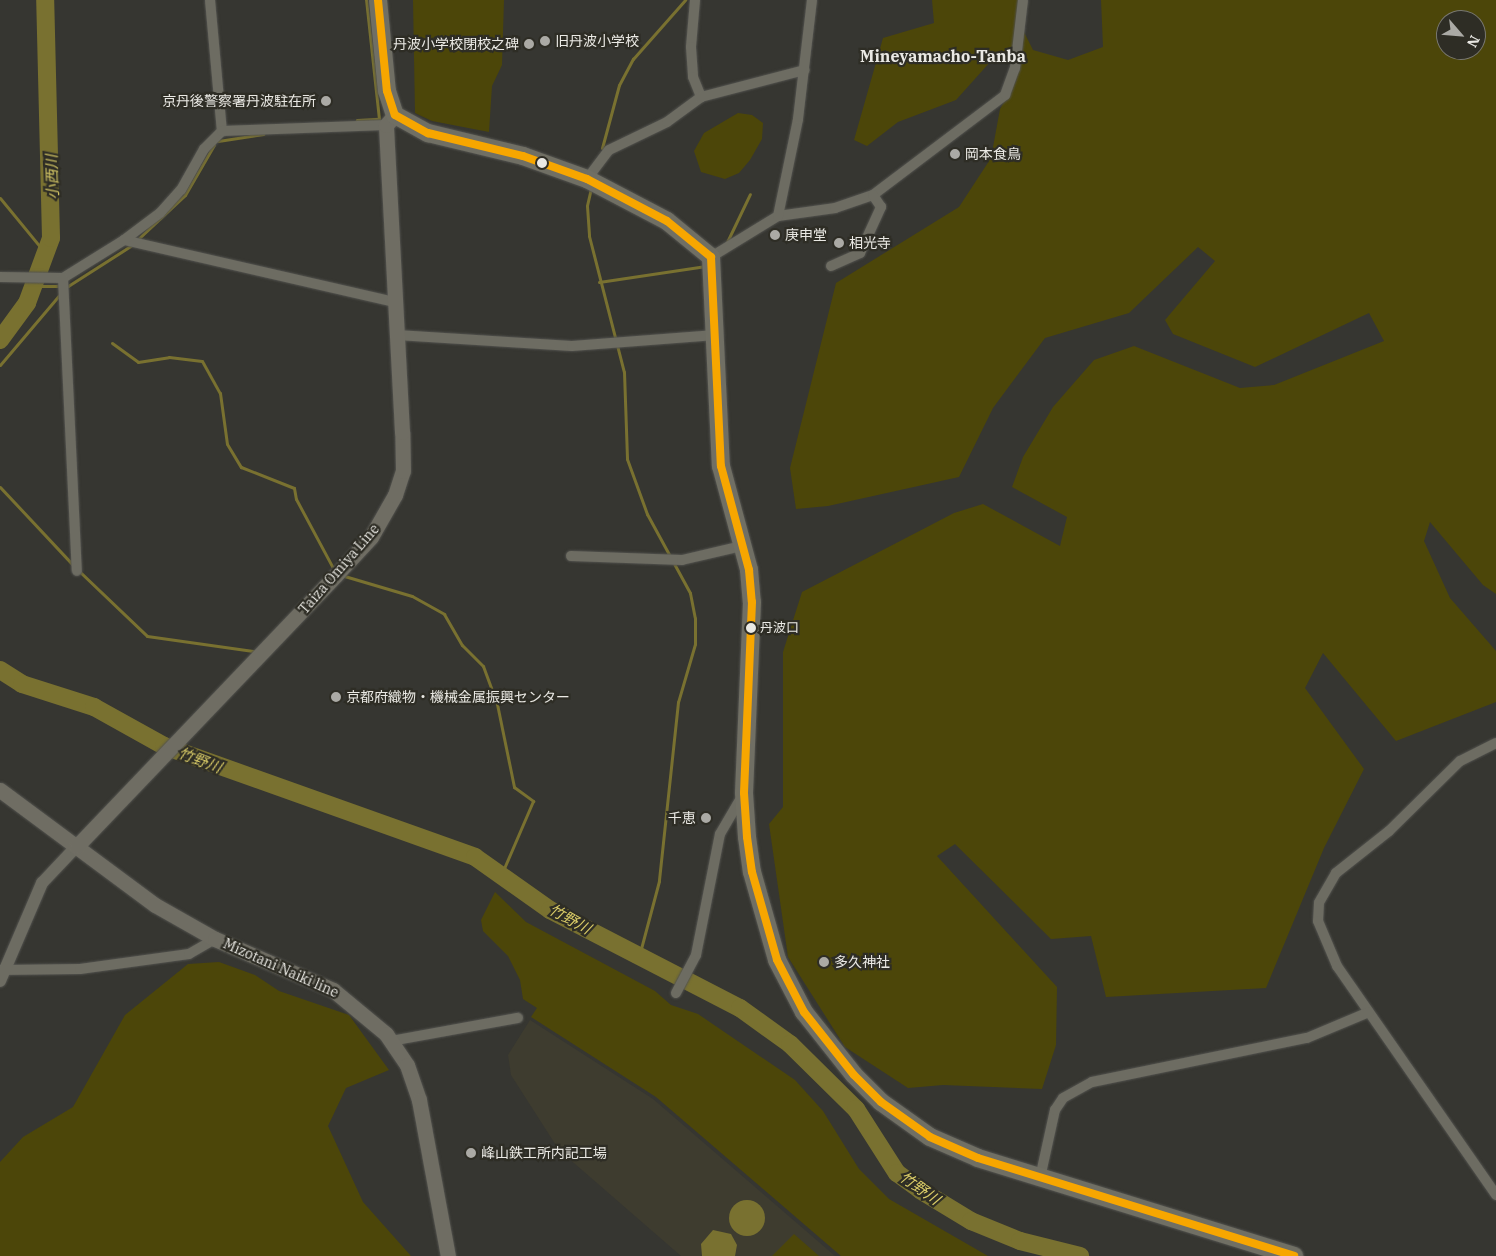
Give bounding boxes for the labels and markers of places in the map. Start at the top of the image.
place label: 旧丹波小学校 [555,33,639,49]
marker: 旧丹波小学校 [539,35,551,47]
place label: 丹波小学校閉校之碑 [393,36,519,52]
marker: 丹波小学校閉校之碑 [523,38,535,50]
place label: 京丹後警察署丹波駐在所 [162,93,316,109]
marker: 京丹後警察署丹波駐在所 [320,95,332,107]
place label: 岡本食鳥 [965,146,1021,162]
marker: 岡本食鳥 [949,148,961,160]
unlabelled marker [537,158,547,168]
place label: 庚申堂 [785,227,827,243]
marker: 庚申堂 [769,229,781,241]
place label: 相光寺 [849,235,891,251]
marker: 相光寺 [833,237,845,249]
place label: 丹波口 [760,620,799,636]
marker: 丹波口 [746,623,756,633]
place label: 京都府織物・機械金属振興センター [346,689,570,705]
marker: 京都府織物・機械金属振興センター [330,691,342,703]
place label: 千恵 [668,810,696,826]
marker: 千恵 [700,812,712,824]
place label: 多久神社 [834,954,890,970]
marker: 多久神社 [818,956,830,968]
place label: 峰山鉄工所内記工場 [481,1145,607,1161]
marker: 峰山鉄工所内記工場 [465,1147,477,1159]

